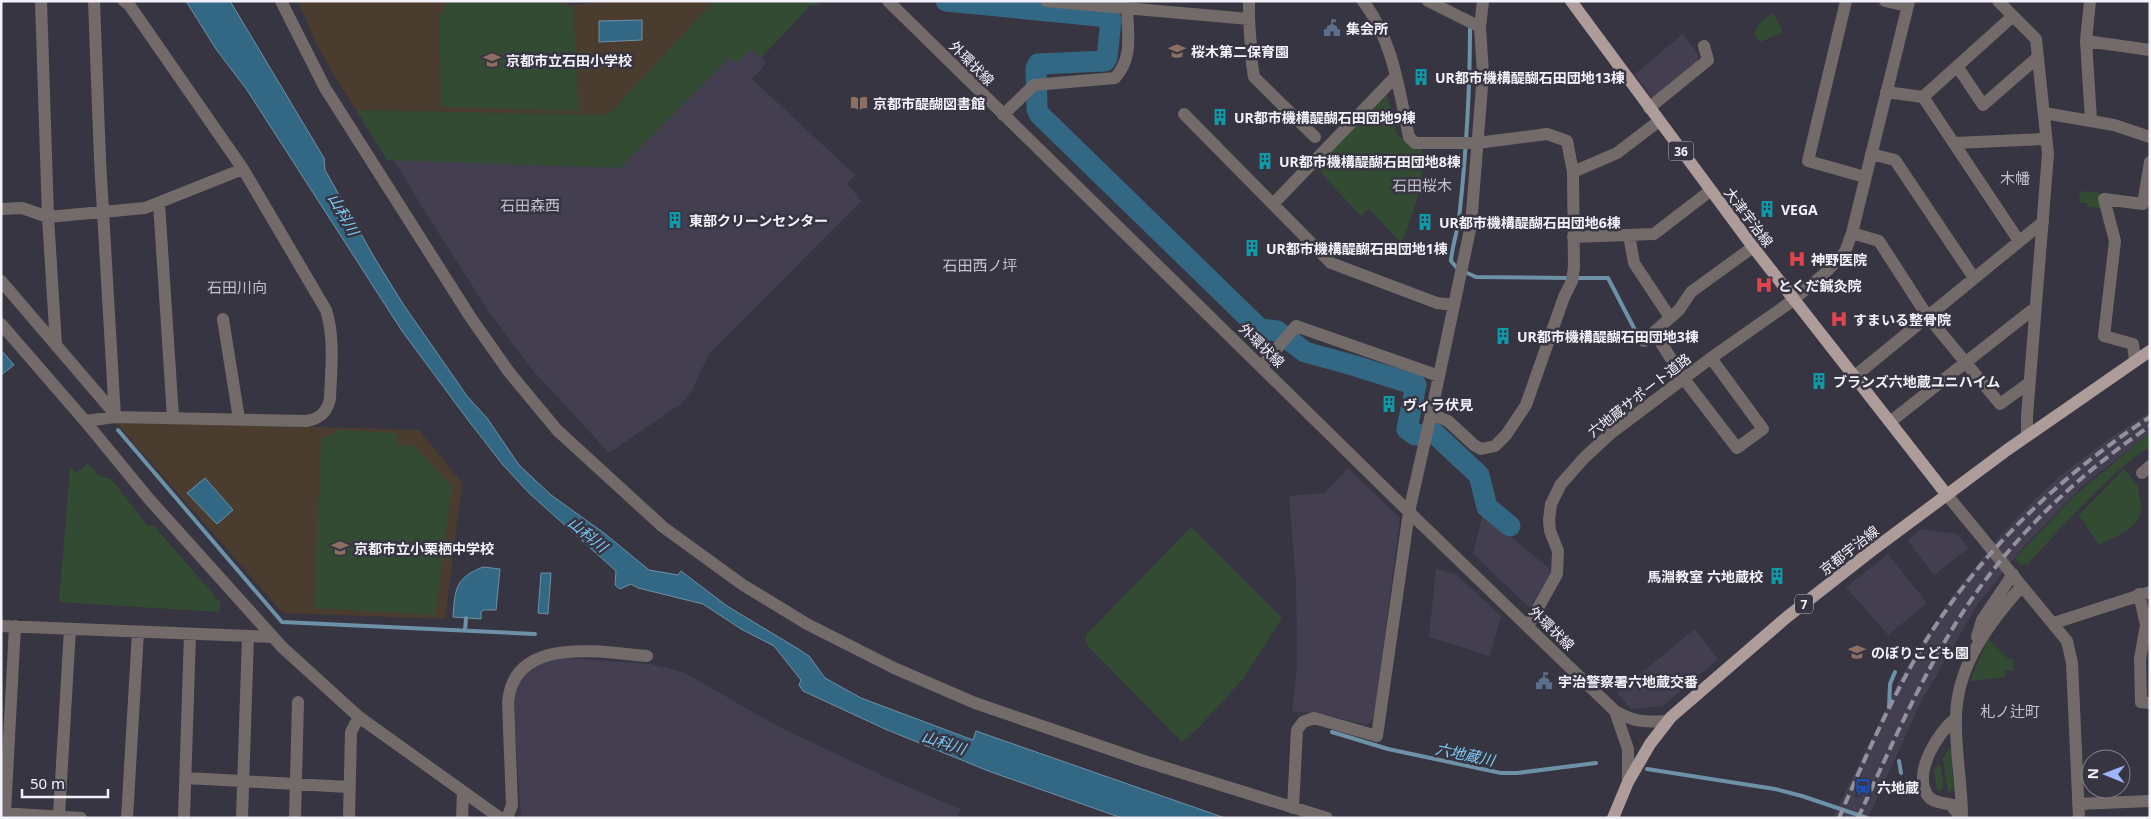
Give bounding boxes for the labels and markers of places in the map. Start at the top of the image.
public building icon: 集会所 [1322,18,1342,38]
place label: 集会所 [1346,19,1388,38]
school or university icon: 桜木第二保育園 [1167,41,1187,61]
place label: 桜木第二保育園 [1191,42,1289,61]
school or university icon: 京都市立石田小学校 [482,50,502,70]
place label: 京都市立石田小学校 [506,51,632,70]
building icon: UR都市機構醍醐石田団地13棟 [1411,67,1431,87]
place label: UR都市機構醍醐石田団地13棟 [1435,68,1625,87]
library icon: 京都市醍醐図書館 [849,93,869,113]
place label: 京都市醍醐図書館 [873,94,985,113]
building icon: UR都市機構醍醐石田団地9棟 [1210,107,1230,127]
place label: UR都市機構醍醐石田団地9棟 [1234,108,1416,127]
building icon: UR都市機構醍醐石田団地8棟 [1255,151,1275,171]
place label: UR都市機構醍醐石田団地8棟 [1279,152,1461,171]
building icon: VEGA [1757,199,1777,219]
place label: VEGA [1781,200,1818,219]
building icon: 東部クリーンセンター [665,210,685,230]
place label: 東部クリーンセンター [689,211,828,230]
building icon: UR都市機構醍醐石田団地6棟 [1415,212,1435,232]
place label: UR都市機構醍醐石田団地6棟 [1439,213,1621,232]
building icon: UR都市機構醍醐石田団地1棟 [1242,238,1262,258]
place label: UR都市機構醍醐石田団地1棟 [1266,239,1448,258]
hospital icon: 神野医院 [1787,249,1807,269]
place label: 神野医院 [1811,250,1867,269]
hospital icon: とくだ鍼灸院 [1754,275,1774,295]
place label: とくだ鍼灸院 [1778,276,1862,295]
hospital icon: すまいる整骨院 [1829,309,1849,329]
place label: すまいる整骨院 [1853,310,1951,329]
building icon: UR都市機構醍醐石田団地3棟 [1493,326,1513,346]
place label: UR都市機構醍醐石田団地3棟 [1517,327,1699,346]
building icon: ブランズ六地蔵ユニハイム [1809,371,1829,391]
place label: ブランズ六地蔵ユニハイム [1833,372,2000,391]
building icon: ヴィラ伏見 [1379,394,1399,414]
place label: ヴィラ伏見 [1403,395,1473,414]
school or university icon: 京都市立小栗栖中学校 [330,538,350,558]
place label: 京都市立小栗栖中学校 [354,539,494,558]
building icon: 馬淵教室 六地蔵校 [1767,566,1787,586]
place label: 馬淵教室 六地蔵校 [1647,567,1763,586]
school or university icon: のぼりこども園 [1847,642,1867,662]
place label: のぼりこども園 [1871,643,1969,662]
public building icon: 宇治警察署六地蔵交番 [1534,671,1554,691]
place label: 宇治警察署六地蔵交番 [1558,672,1698,691]
station icon: 六地蔵 [1853,777,1873,797]
place label: 六地蔵 [1877,778,1919,797]

